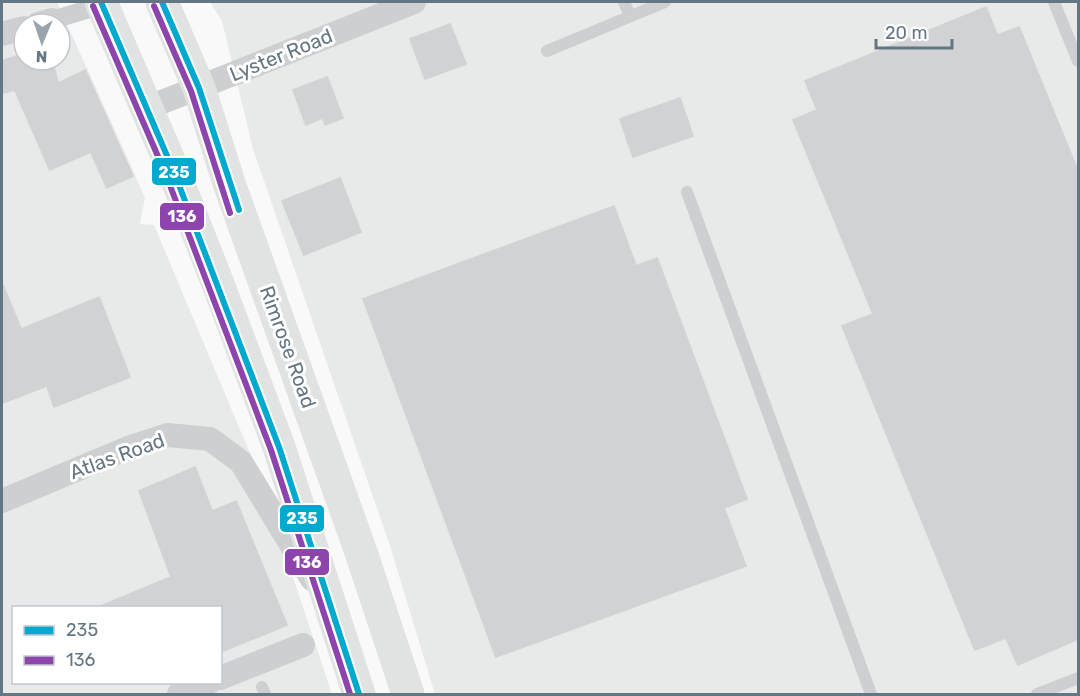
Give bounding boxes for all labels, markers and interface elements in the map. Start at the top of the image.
north arrow [12,12,72,72]
scale bar [876,12,952,50]
text: 20 m [885,22,927,44]
street label: Lyster Road [226,24,336,86]
text: N [35,47,48,66]
line badge: 235 [151,157,197,186]
text: 235 [158,163,190,182]
line badge: 136 [159,202,205,231]
text: 136 [168,207,196,226]
street label: Rimrose Road [255,283,321,411]
street label: Atlas Road [66,428,168,484]
line badge: 235 [279,504,325,533]
text: 235 [286,509,318,528]
line badge: 136 [284,548,330,576]
text: 136 [293,553,321,572]
legend [12,606,222,684]
text: 235 [66,619,98,641]
text: 136 [66,649,96,671]

